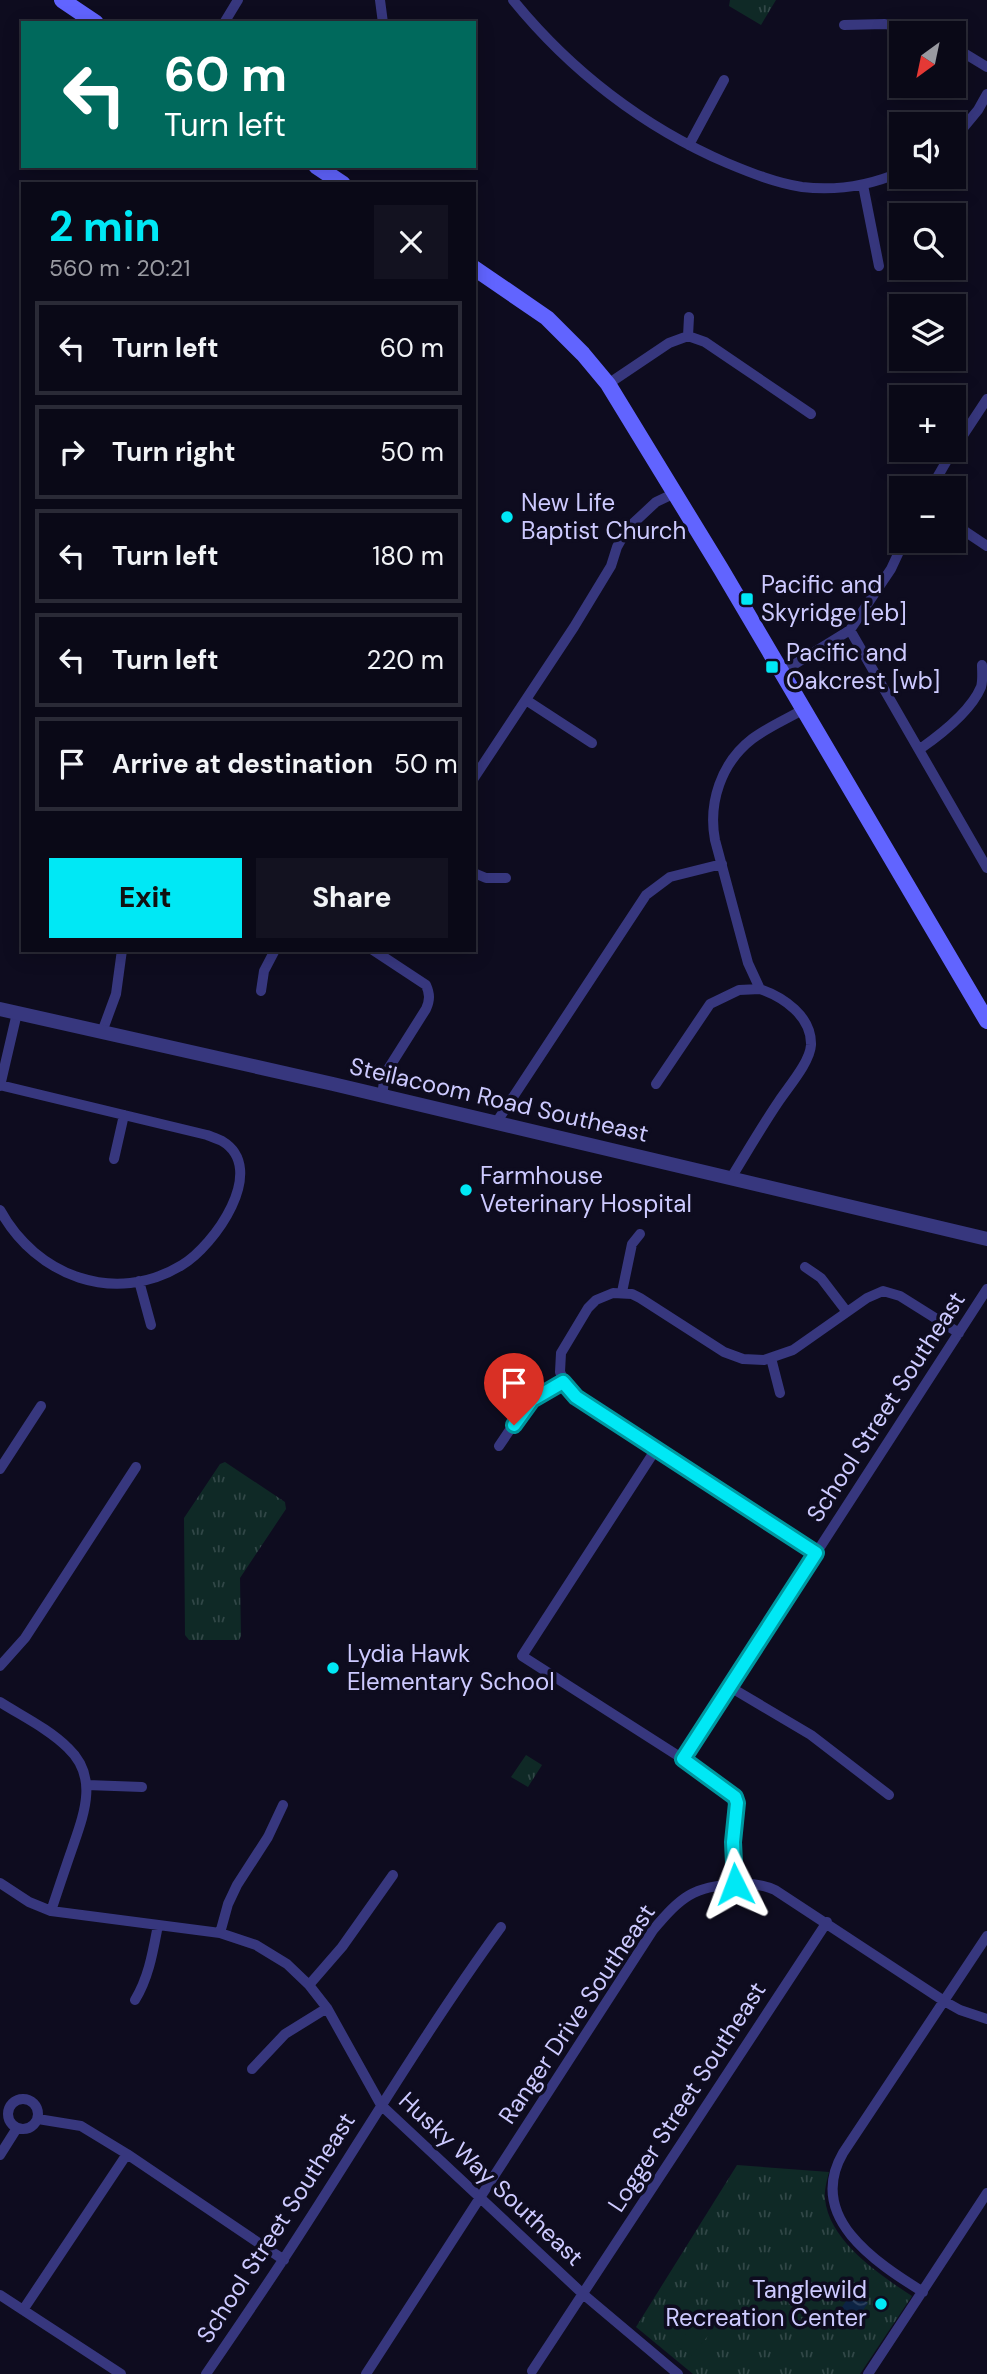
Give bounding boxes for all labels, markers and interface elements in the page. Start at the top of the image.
north arrow [889,21,966,98]
map controls [889,21,966,553]
text: 60 m [164,42,287,106]
icon: left [49,49,140,140]
text: Turn left [164,104,286,146]
button: sound [889,112,966,189]
text: 2 min [49,199,160,254]
button: search [889,203,966,280]
button: close [374,205,448,279]
text: 560 m · 20:21 [49,253,190,283]
button: layers [889,294,966,371]
icon: left [53,329,91,367]
text: Turn left [112,331,219,365]
text: 60 m [380,331,444,365]
button: + [889,385,966,462]
icon: right [53,433,91,471]
text: Turn right [112,435,236,469]
text: 50 m [380,435,444,469]
button: − [889,476,966,553]
place label: New Life Baptist Church [521,487,686,546]
marker: New Life Baptist Church [499,509,515,525]
icon: left [53,537,91,575]
text: Turn left [112,539,219,573]
text: 180 m [372,539,444,573]
place label: Pacific and Skyridge [eb] [761,569,907,628]
marker: Pacific and Skyridge [eb] [739,591,755,607]
place label: Pacific and Oakcrest [wb] [786,637,940,696]
icon: left [53,641,91,679]
text: Turn left [112,643,219,677]
text: 220 m [366,643,444,677]
marker: Pacific and Oakcrest [wb] [764,659,780,675]
icon: arrive [53,745,91,783]
text: Arrive at destination [112,747,373,781]
text: 50 m [394,747,458,781]
button: Exit [49,858,242,938]
button: Share [256,858,448,938]
street label: Steilacoom Road Southeast [347,1050,652,1149]
place label: Farmhouse Veterinary Hospital [480,1160,692,1219]
marker: Farmhouse Veterinary Hospital [458,1182,474,1198]
street label: School Street Southeast [799,1286,972,1528]
pin [484,1353,544,1425]
icon: arrive [495,1364,533,1402]
place label: Lydia Hawk Elementary School [347,1638,555,1697]
marker: Lydia Hawk Elementary School [325,1660,341,1676]
position arrow [698,1847,772,1921]
street label: Ranger Drive Southeast [491,1898,662,2130]
street label: Logger Street Southeast [601,1976,773,2218]
street label: Husky Way Southeast [393,2085,590,2272]
street label: School Street Southeast [189,2107,362,2349]
place label: Tanglewild Recreation Center [666,2274,867,2333]
marker: Tanglewild Recreation Center [873,2296,889,2312]

